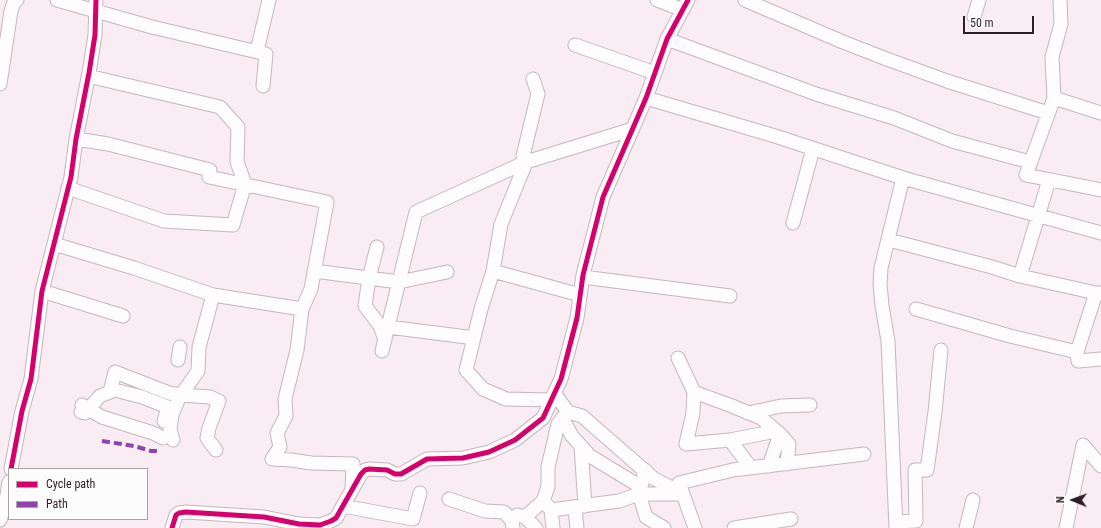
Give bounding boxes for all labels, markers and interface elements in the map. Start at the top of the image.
scale bar [965,8,1036,34]
text: 50 m [970,16,994,30]
legend [8,468,148,520]
text: Cycle path [46,477,95,491]
north arrow [1053,480,1093,520]
text: N [1054,496,1067,503]
text: Path [46,497,68,511]

